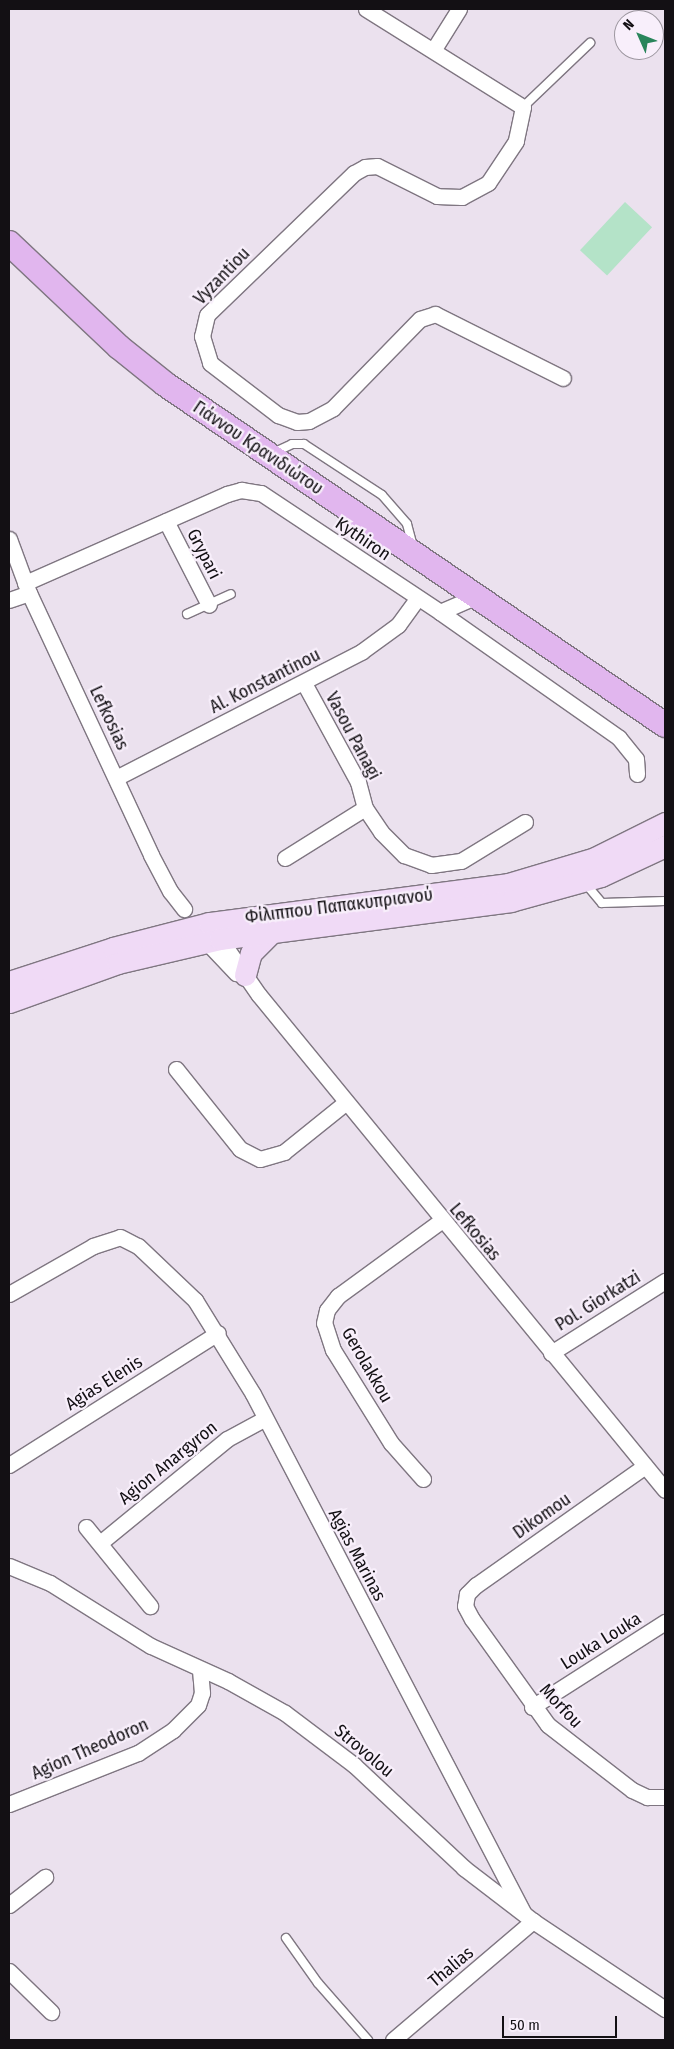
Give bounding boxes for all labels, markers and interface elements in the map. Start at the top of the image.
north arrow [614,10,664,60]
text: N [620,16,638,34]
street label: Vyzantiou [189,243,255,309]
street label: Γιάννου Κρανιδιώτου [189,396,327,500]
street label: Kythiron [331,513,395,565]
street label: Grypari [182,525,226,583]
street label: Al. Konstantinou [206,644,324,718]
street label: Lefkosias [85,682,133,754]
street label: Vasou Panagi [321,688,385,784]
street label: Φίλιππου Παπακυπριανού [244,884,434,928]
street label: Lefkosias [445,1199,505,1265]
street label: Pol. Giorkatzi [551,1266,645,1336]
street label: Gerolakkou [337,1323,397,1407]
street label: Agias Elenis [62,1351,146,1415]
street label: Agion Anargyron [114,1417,222,1509]
street label: Dikomou [509,1488,575,1544]
street label: Agias Marinas [324,1505,390,1605]
street label: Louka Louka [557,1608,645,1674]
street label: Morfou [535,1679,587,1733]
street label: Agion Theodoron [28,1714,152,1784]
street label: Strovolou [330,1720,398,1782]
street label: Thalias [424,1942,478,1992]
scale bar [504,2006,619,2038]
text: 50 m [510,2016,540,2034]

